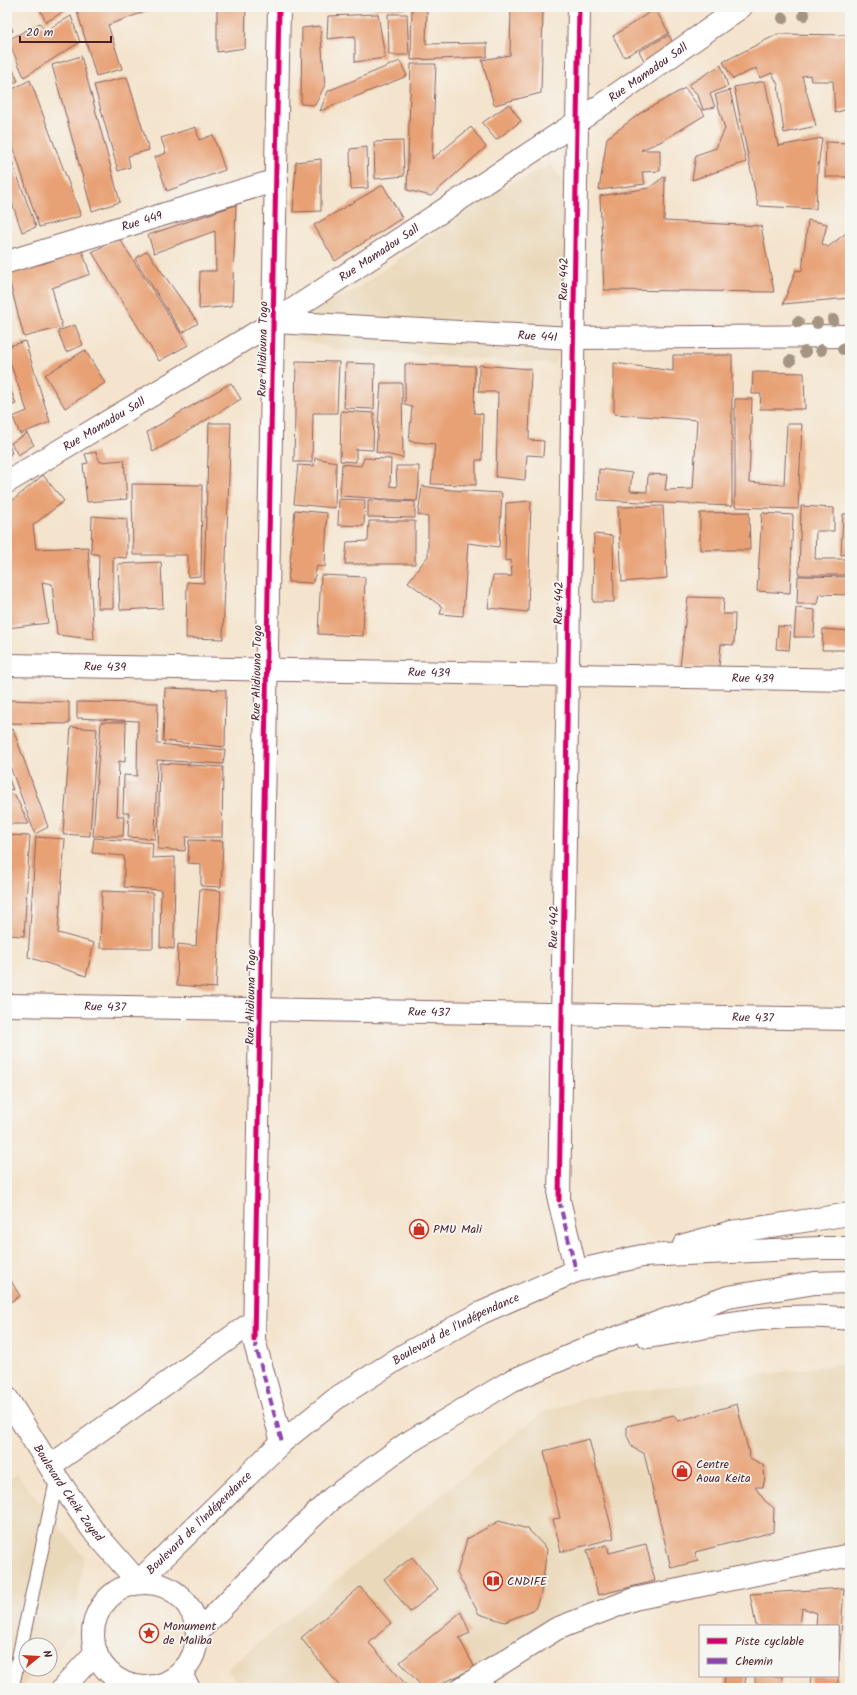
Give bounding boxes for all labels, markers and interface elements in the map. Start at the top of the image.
scale bar [20,18,111,44]
text: 20 m [26,23,54,42]
street label: Rue Mamadou Sall [604,38,692,107]
street label: Rue 449 [119,206,165,236]
street label: Rue Mamadou Sall [335,219,423,286]
street label: Rue 442 [554,257,574,301]
street label: Rue Alidiouna Togo [253,301,273,397]
street label: Rue 441 [517,326,558,347]
street label: Rue Mamadou Sall [59,392,149,456]
street label: Rue 442 [549,581,569,625]
street label: Rue Alidiouna Togo [247,625,267,721]
street label: Rue 439 [84,657,126,677]
street label: Rue 439 [408,663,450,682]
street label: Rue 439 [732,668,774,688]
street label: Rue 442 [544,905,564,949]
street label: Rue Alidiouna Togo [241,949,261,1045]
street label: Rue 437 [84,997,127,1016]
street label: Rue 437 [408,1002,451,1022]
street label: Rue 437 [732,1008,775,1027]
shop icon: PMU Mali [408,1218,430,1240]
place label: PMU Mali [433,1220,483,1239]
street label: Boulevard de l'Indépendance [388,1287,523,1370]
street label: Boulevard Ckeik Zayed [29,1440,109,1547]
place label: Centre Aoua Keita [696,1455,751,1488]
shop icon: Centre Aoua Keita [671,1460,693,1482]
street label: Boulevard de l'Indépendance [142,1466,257,1579]
library icon: CNDIFE [482,1570,504,1592]
place label: CNDIFE [507,1572,548,1591]
place label: Monument de Maliba [163,1617,216,1650]
place icon: Monument de Maliba [138,1622,160,1644]
legend [699,1625,839,1677]
text: Piste cyclable [735,1632,804,1651]
north arrow [18,1637,58,1677]
text: N [37,1648,56,1660]
text: Chemin [735,1652,773,1671]

